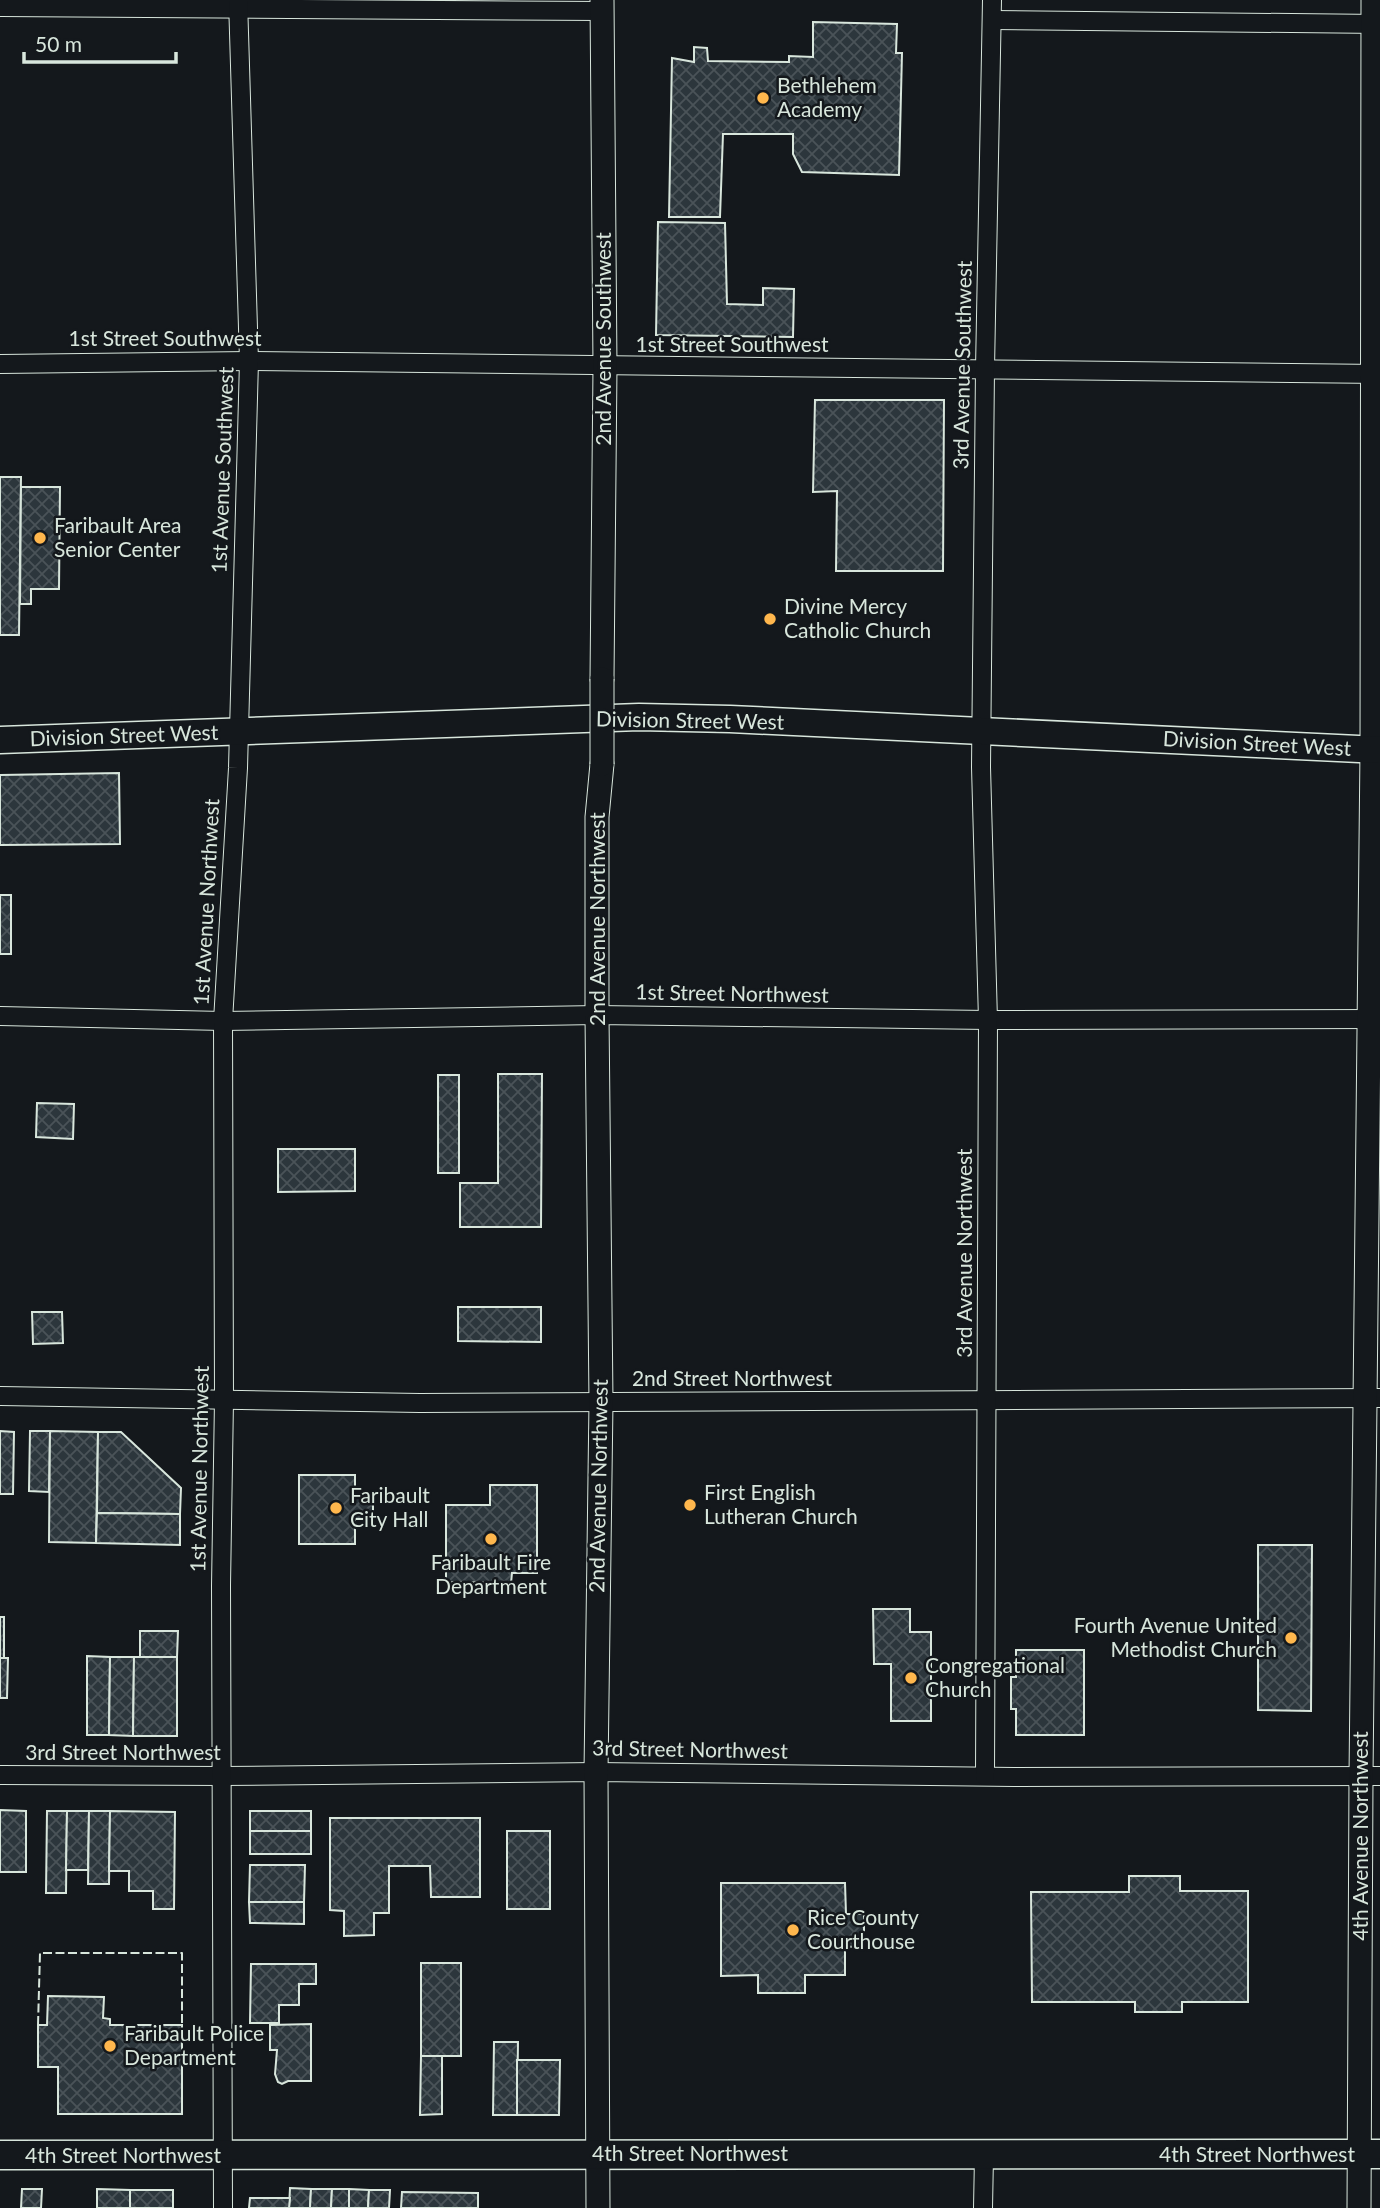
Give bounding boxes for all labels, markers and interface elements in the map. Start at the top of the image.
scale bar [24,21,177,65]
text: 50 m [35,31,82,56]
place label: Bethlehem Academy [777,72,877,121]
marker: Bethlehem Academy [755,90,771,106]
street label: 2nd Avenue Southwest [590,232,615,446]
street label: 3rd Avenue Southwest [947,260,976,470]
street label: 1st Street Southwest [68,325,262,350]
street label: 1st Street Southwest [635,331,829,356]
street label: 1st Avenue Southwest [205,366,238,574]
place label: Faribault Area Senior Center [54,512,181,561]
marker: Faribault Area Senior Center [32,530,48,546]
place label: Divine Mercy Catholic Church [784,593,931,642]
marker: Divine Mercy Catholic Church [762,611,778,627]
street label: Division Street West [596,705,785,734]
street label: Division Street West [29,719,219,750]
street label: Division Street West [1162,725,1352,760]
street label: 1st Avenue Northwest [188,798,223,1006]
street label: 2nd Avenue Northwest [584,812,609,1026]
street label: 1st Street Northwest [635,978,829,1007]
street label: 3rd Avenue Northwest [951,1148,976,1358]
street label: 1st Avenue Northwest [184,1365,213,1573]
street label: 2nd Street Northwest [632,1365,833,1390]
street label: 2nd Avenue Northwest [583,1378,612,1593]
place label: First English Lutheran Church [704,1479,858,1528]
place label: Faribault City Hall [350,1482,430,1531]
marker: First English Lutheran Church [682,1497,698,1513]
marker: Faribault City Hall [328,1500,344,1516]
marker: Faribault Fire Department [483,1531,499,1547]
place label: Faribault Fire Department [431,1549,551,1598]
place label: Fourth Avenue United Methodist Church [1074,1612,1277,1661]
marker: Fourth Avenue United Methodist Church [1283,1630,1299,1646]
place label: Congregational Church [925,1652,1065,1701]
marker: Congregational Church [903,1670,919,1686]
street label: 4th Avenue Northwest [1347,1731,1372,1941]
street label: 3rd Street Northwest [592,1734,789,1763]
street label: 3rd Street Northwest [25,1739,221,1764]
place label: Rice County Courthouse [807,1904,919,1953]
marker: Rice County Courthouse [785,1922,801,1938]
place label: Faribault Police Department [124,2020,264,2069]
marker: Faribault Police Department [102,2038,118,2054]
street label: 4th Street Northwest [592,2140,788,2165]
street label: 4th Street Northwest [1159,2141,1355,2166]
street label: 4th Street Northwest [25,2142,221,2167]

